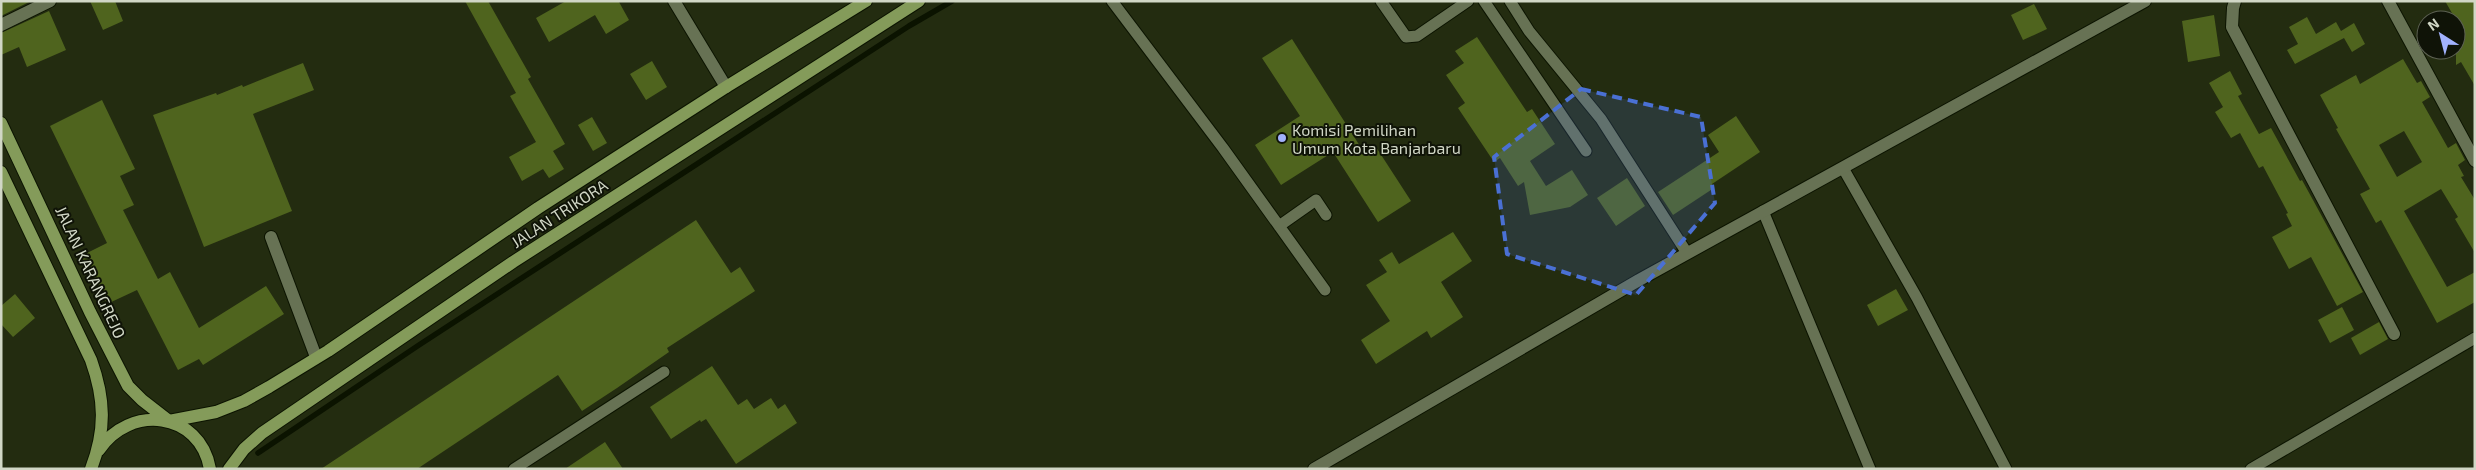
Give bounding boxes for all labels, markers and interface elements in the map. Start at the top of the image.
north arrow [2416,10,2466,60]
text: N [2424,14,2442,34]
place label: Komisi Pemilihan Umum Kota Banjarbaru [1292,120,1461,158]
marker: Komisi Pemilihan Umum Kota Banjarbaru [1276,132,1288,144]
street label: JALAN TRIKORA [507,175,611,251]
street label: JALAN KARANGREJO [52,203,130,341]

